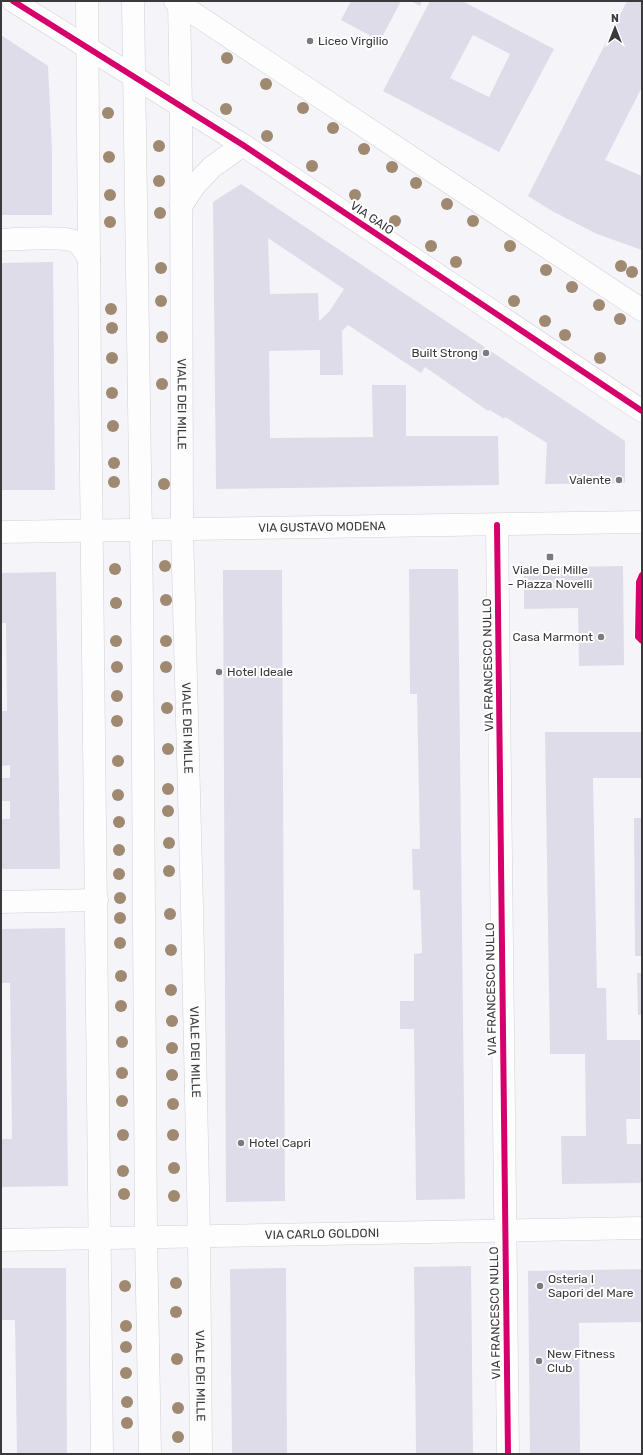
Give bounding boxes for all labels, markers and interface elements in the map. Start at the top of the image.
north arrow [595,8,635,48]
text: N [611,12,619,25]
place label: Liceo Virgilio [318,34,389,48]
marker: Liceo Virgilio [305,36,315,46]
street label: VIA GAIO [348,198,396,238]
place label: Built Strong [411,346,478,360]
marker: Built Strong [481,348,491,358]
street label: VIALE DEI MILLE [175,358,189,450]
place label: Valente [569,473,611,487]
marker: Valente [614,475,624,485]
street label: VIA GUSTAVO MODENA [258,519,386,535]
marker: Viale Dei Mille - Piazza Novelli [545,552,555,562]
place label: Viale Dei Mille - Piazza Novelli [508,563,592,591]
street label: VIA FRANCESCO NULLO [480,598,496,732]
place label: Casa Marmont [513,630,593,644]
marker: Casa Marmont [596,632,606,642]
place label: Hotel Ideale [227,665,293,679]
marker: Hotel Ideale [214,667,224,677]
street label: VIALE DEI MILLE [179,682,195,774]
street label: VIA FRANCESCO NULLO [483,922,499,1056]
street label: VIALE DEI MILLE [187,1006,203,1098]
place label: Hotel Capri [249,1136,311,1150]
marker: Hotel Capri [236,1138,246,1148]
street label: VIA CARLO GOLDONI [265,1226,379,1242]
street label: VIA FRANCESCO NULLO [487,1246,503,1380]
place label: Osteria I Sapori del Mare [548,1272,634,1300]
marker: Osteria I Sapori del Mare [535,1281,545,1291]
street label: VIALE DEI MILLE [193,1330,208,1422]
place label: New Fitness Club [547,1347,615,1375]
marker: New Fitness Club [534,1356,544,1366]

